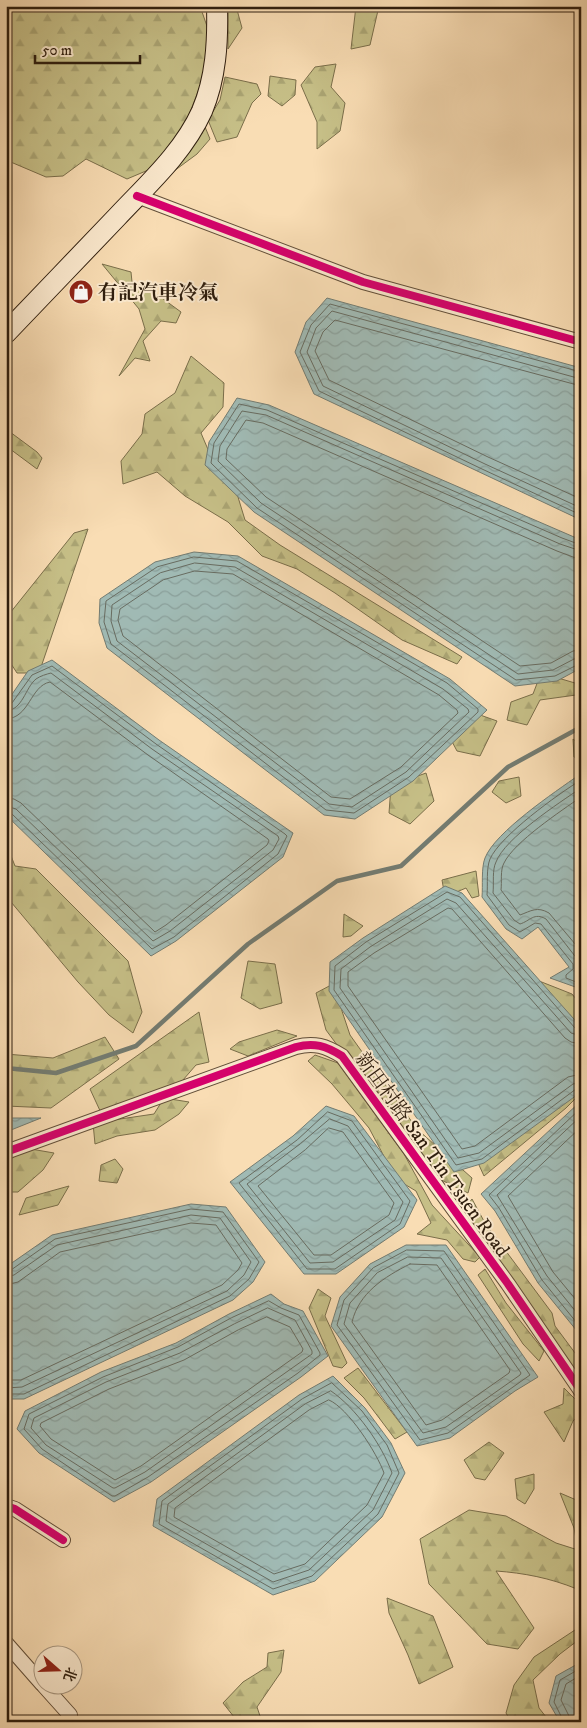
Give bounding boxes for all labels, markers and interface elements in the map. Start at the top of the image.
scale bar [35,32,140,64]
text: 50 m [42,41,72,60]
shop icon: 有記汽車冷氣 [68,279,94,305]
place label: 有記汽車冷氣 [98,281,219,306]
street label: 新田村路 San Tin Tsuen Road [349,1048,515,1262]
north arrow [32,1646,82,1696]
text: 北 [58,1664,80,1684]

